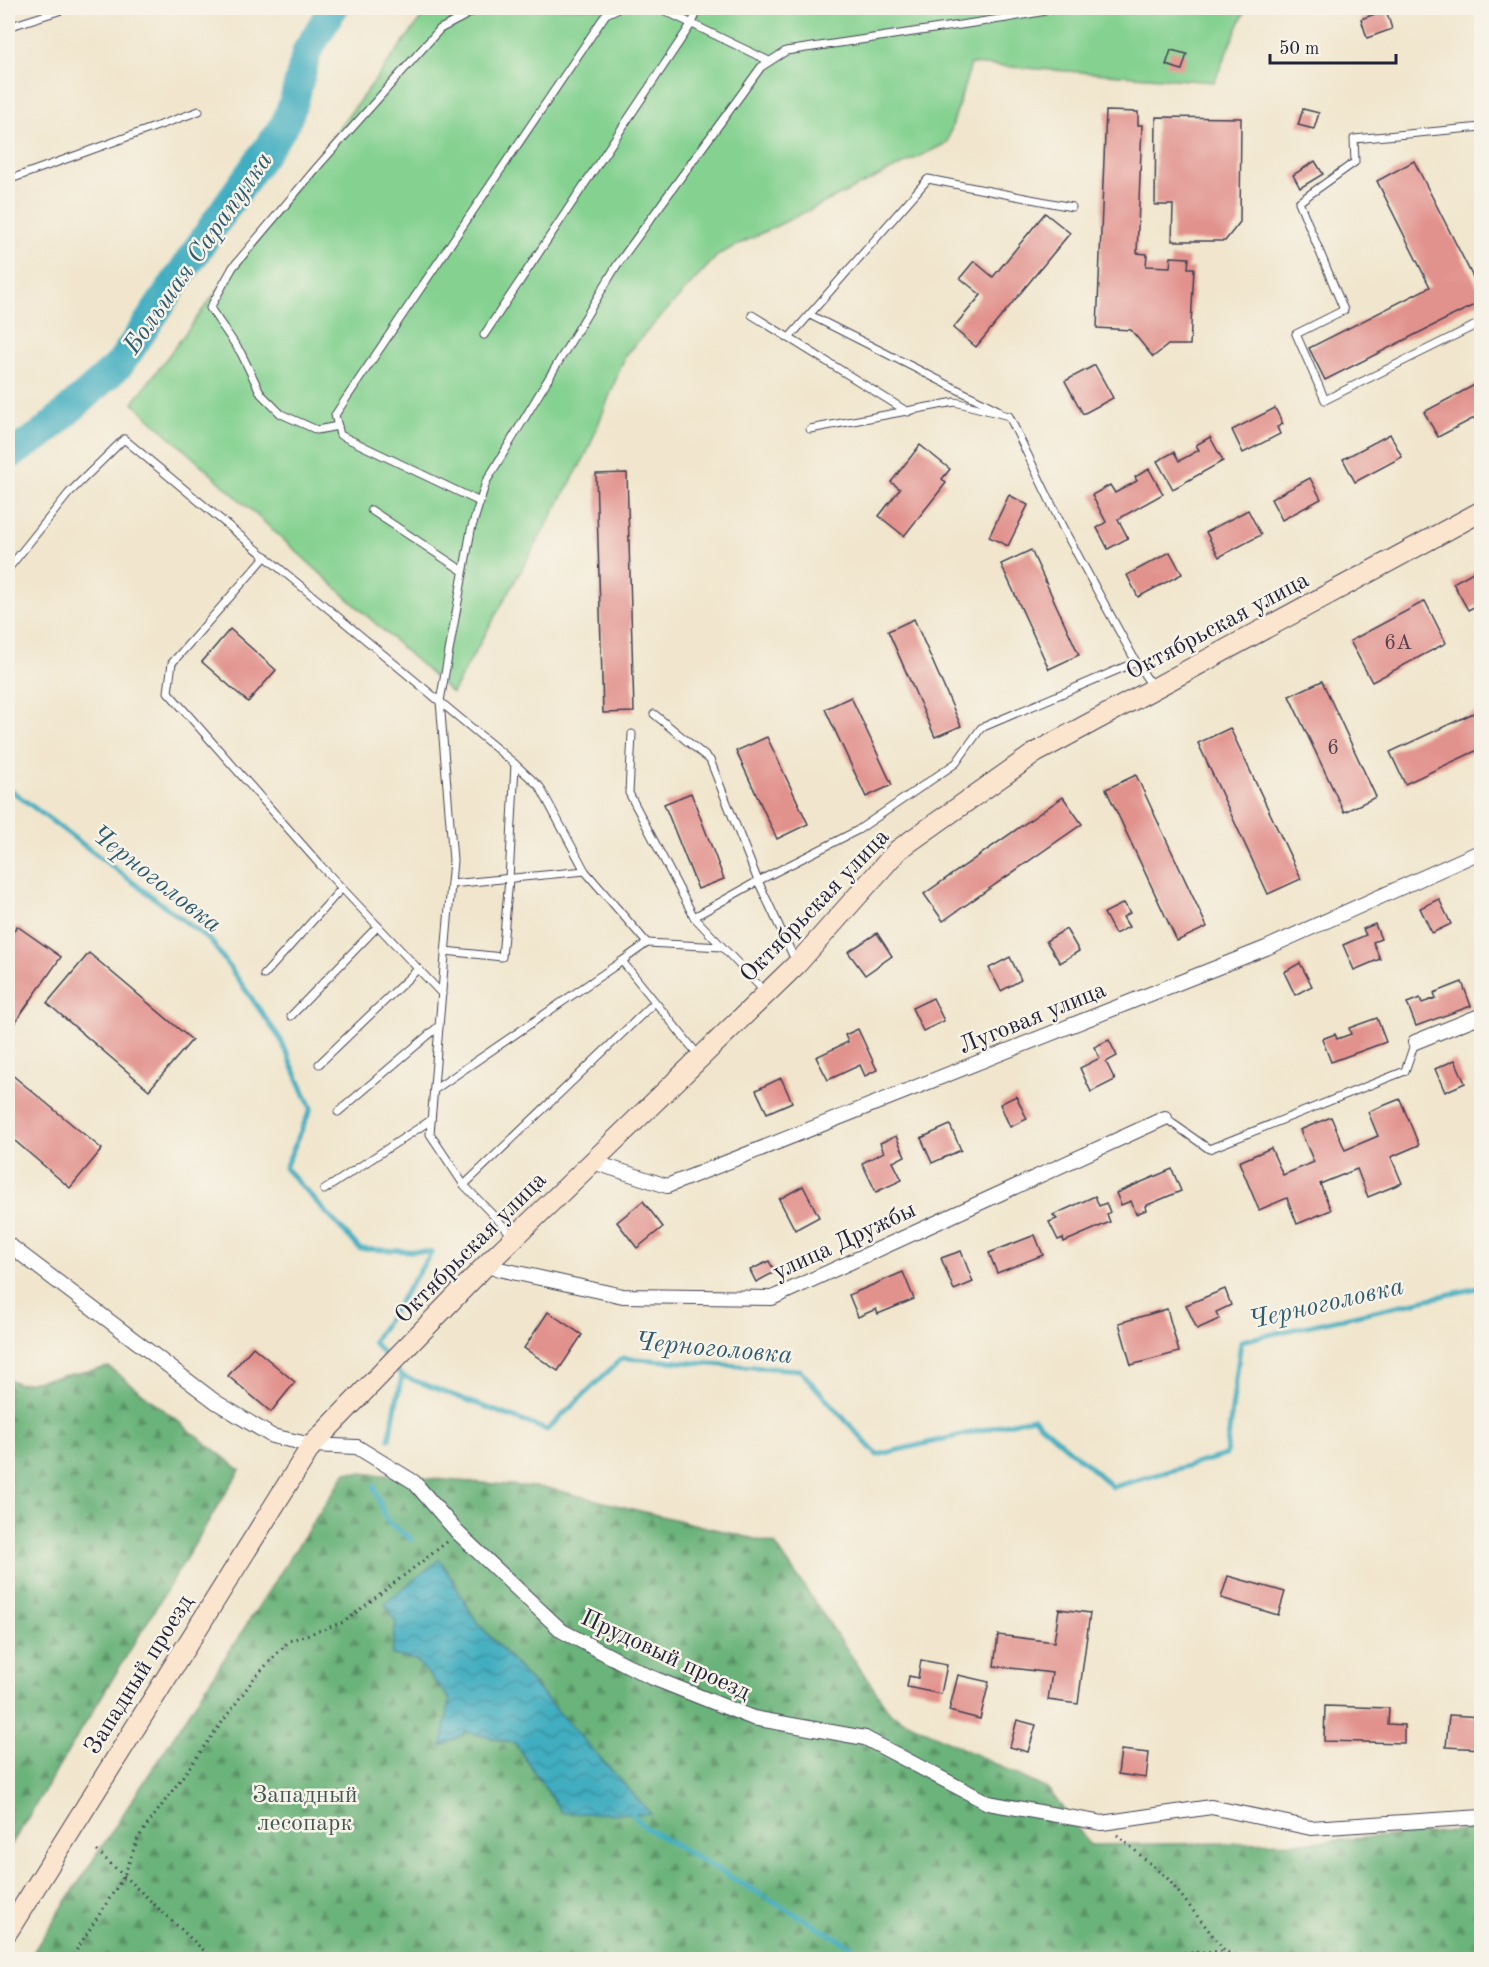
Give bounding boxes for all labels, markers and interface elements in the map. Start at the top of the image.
scale bar [1270,27,1396,65]
text: 50 m [1279,40,1319,58]
water label: Большая Сарапулка [119,148,278,360]
street label: Октябрьская улица [1123,568,1313,685]
house number: 6А [1384,633,1412,654]
house number: 6 [1327,738,1339,759]
water label: Черноголовка [86,821,226,938]
street label: Октябрьская улица [736,825,895,988]
street label: Луговая улица [956,978,1110,1059]
street label: Октябрьская улица [391,1168,552,1329]
street label: улица Дружбы [770,1198,920,1285]
water label: Черноголовка [1247,1274,1406,1334]
water label: Черноголовка [634,1329,794,1369]
street label: Западный проезд [81,1591,198,1759]
street label: Прудовый проезд [577,1606,754,1706]
park label: Западный лесопарк [252,1784,358,1836]

